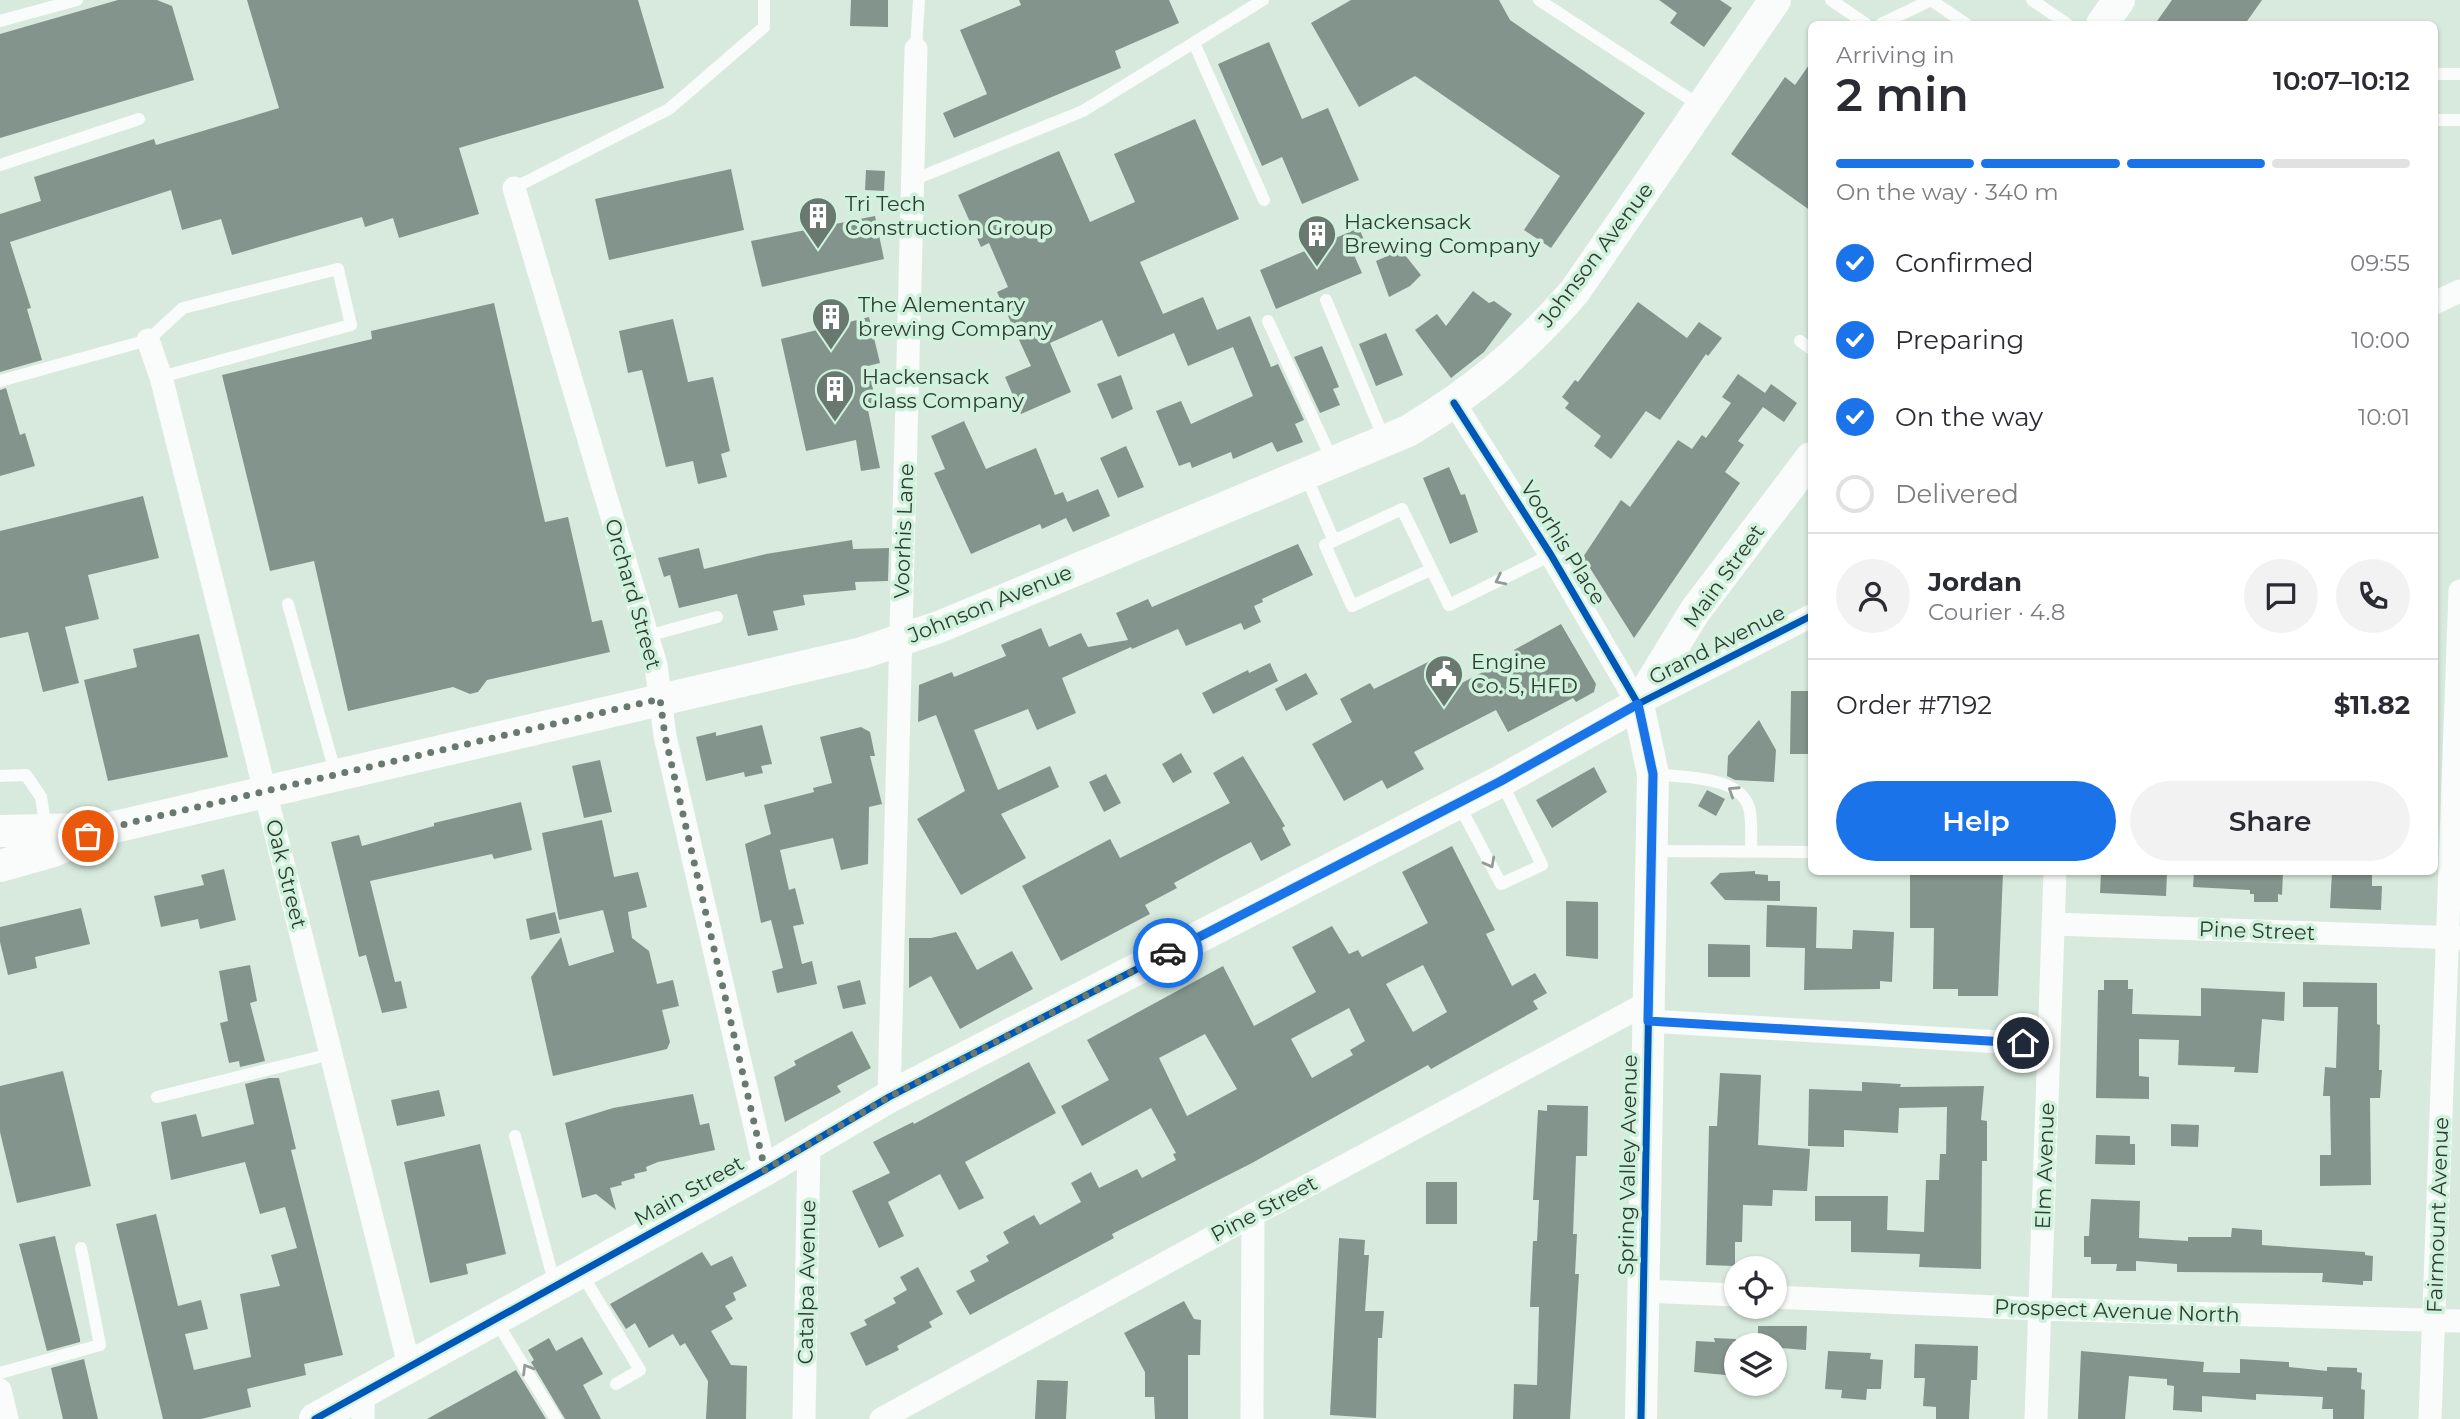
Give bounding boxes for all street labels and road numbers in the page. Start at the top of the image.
street label: Johnson Avenue [1533,178,1658,333]
street label: Voorhis Lane [889,463,918,599]
street label: Voorhis Place [1515,476,1611,609]
street label: Orchard Street [600,516,667,672]
street label: Main Street [1678,519,1769,632]
street label: Johnson Avenue [903,559,1075,648]
street label: Grand Avenue [1645,600,1789,690]
street label: Oak Street [261,817,312,931]
street label: Pine Street [2198,916,2316,945]
street label: Spring Valley Avenue [1613,1054,1642,1276]
street label: Elm Avenue [2030,1102,2059,1230]
street label: Fairmount Avenue [2422,1117,2453,1313]
street label: Main Street [630,1150,748,1231]
street label: Pine Street [1206,1170,1321,1247]
street label: Catalpa Avenue [793,1199,820,1364]
street label: Prospect Avenue North [1994,1294,2240,1327]

